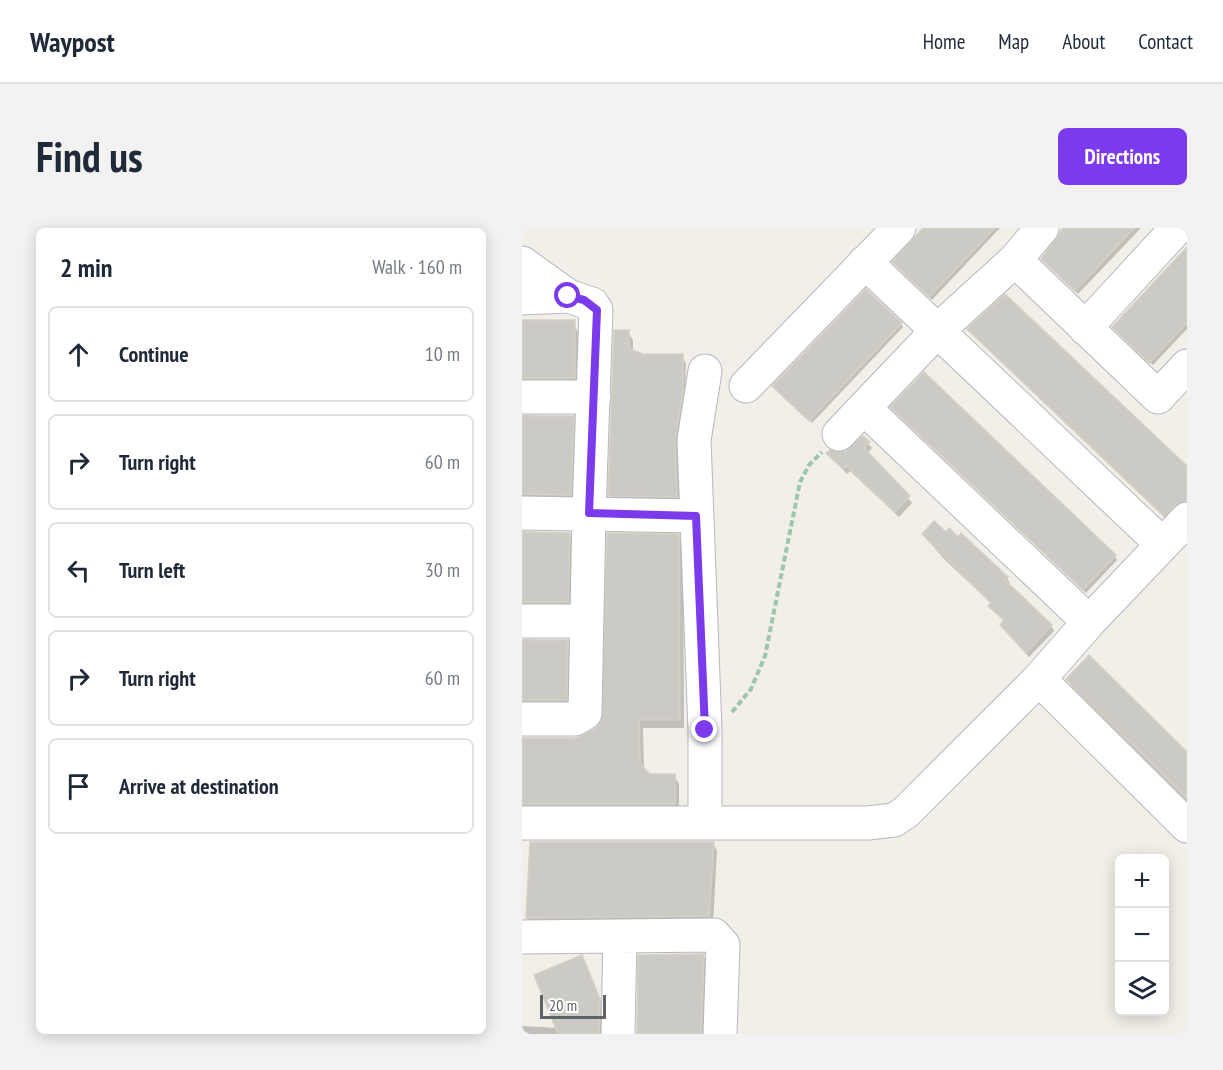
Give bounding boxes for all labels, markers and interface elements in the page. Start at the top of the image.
text: Waypost [30,23,115,60]
text: Home [923,28,965,55]
text: Map [998,28,1029,55]
text: About [1062,28,1105,55]
text: Contact [1138,28,1193,55]
button: Directions [1058,128,1187,185]
text: Find us [36,129,143,184]
text: 2 min [60,251,113,284]
text: Walk · 160 m [372,254,462,280]
route start [554,282,580,308]
icon: ahead [62,338,95,371]
text: Continue [119,340,189,368]
text: 10 m [425,341,460,367]
icon: right [62,446,95,479]
text: Turn right [119,448,196,476]
text: 60 m [425,449,460,475]
icon: left [62,554,95,587]
text: Turn left [119,556,185,584]
text: 30 m [425,557,460,583]
icon: right [62,662,95,695]
text: Turn right [119,664,196,692]
text: 60 m [425,665,460,691]
route end [691,716,717,742]
icon: arrive [62,770,95,803]
text: Arrive at destination [119,772,279,800]
map controls [1115,854,1169,1016]
button: + [1115,854,1169,908]
button: − [1115,908,1169,962]
button: layers [1115,962,1169,1016]
scale bar [540,992,606,1020]
text: 20 m [549,995,577,1015]

